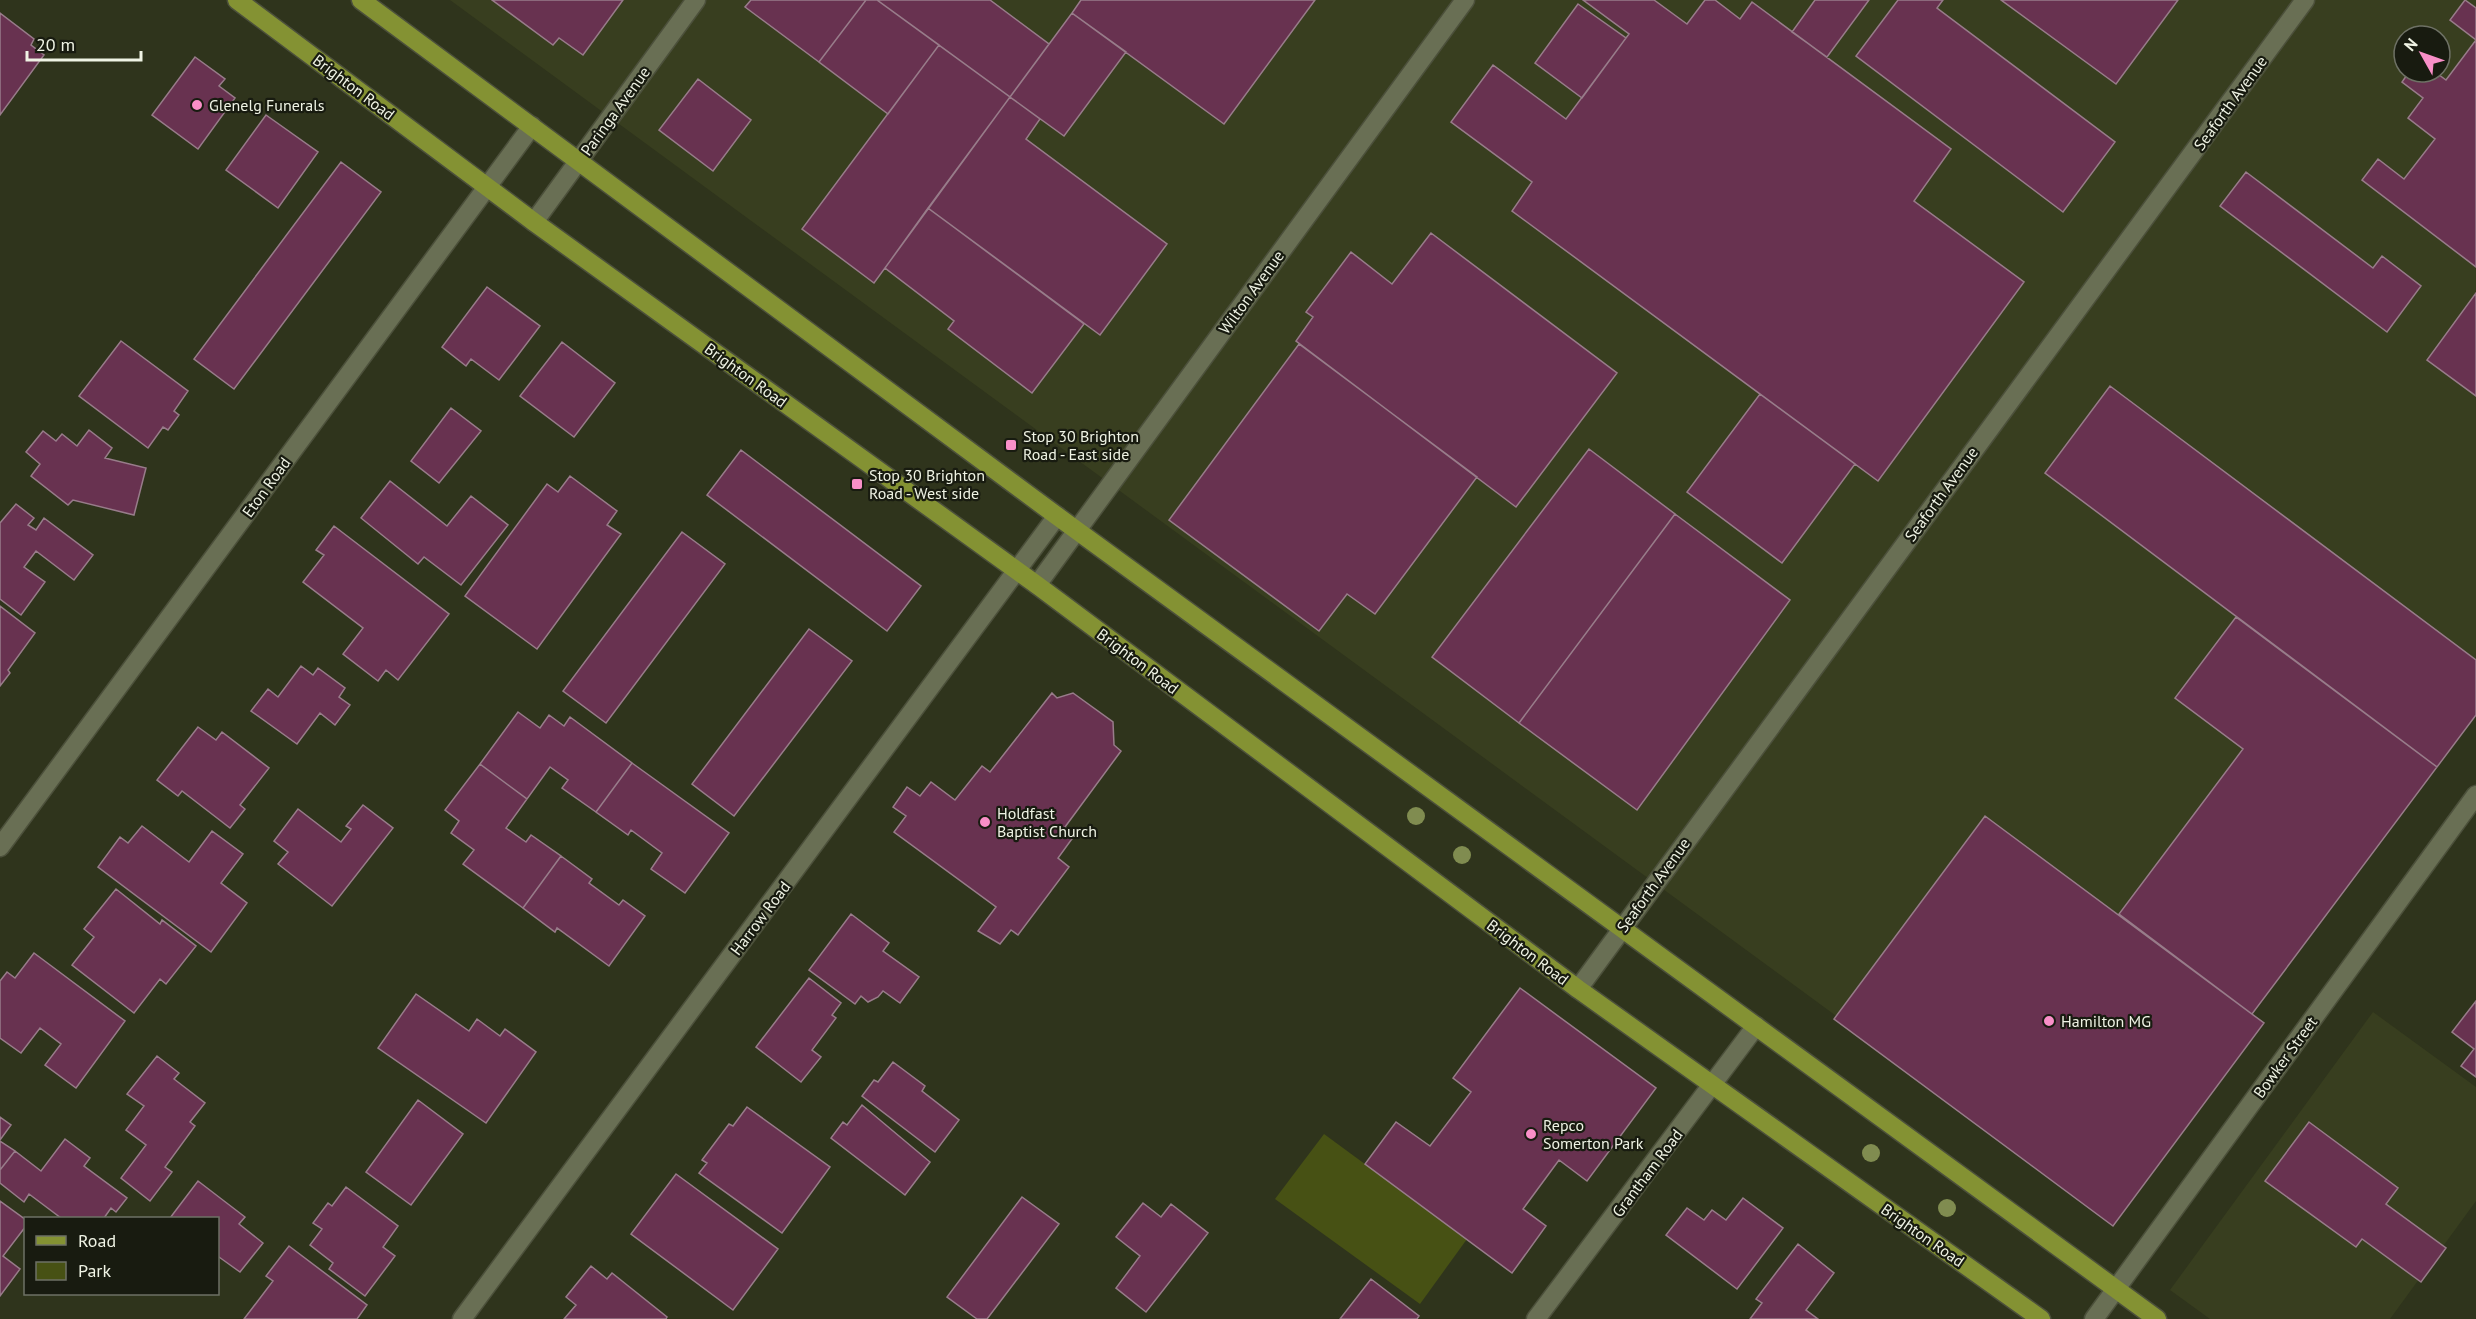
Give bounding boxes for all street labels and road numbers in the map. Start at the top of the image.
street label: Brighton Road [309,50,399,124]
street label: Seaforth Avenue [2189,52,2271,154]
street label: Paringa Avenue [576,63,654,159]
street label: Wilton Avenue [1214,246,1288,338]
street label: Brighton Road [701,338,791,412]
street label: Seaforth Avenue [1900,443,1982,545]
street label: Eton Road [238,453,294,521]
street label: Brighton Road [1093,624,1183,698]
street label: Seaforth Avenue [1612,834,1694,936]
street label: Harrow Road [726,877,794,959]
street label: Brighton Road [1483,915,1573,989]
street label: Bowker Street [2249,1012,2322,1102]
street label: Grantham Road [1607,1125,1687,1221]
street label: Brighton Road [1877,1199,1969,1271]

